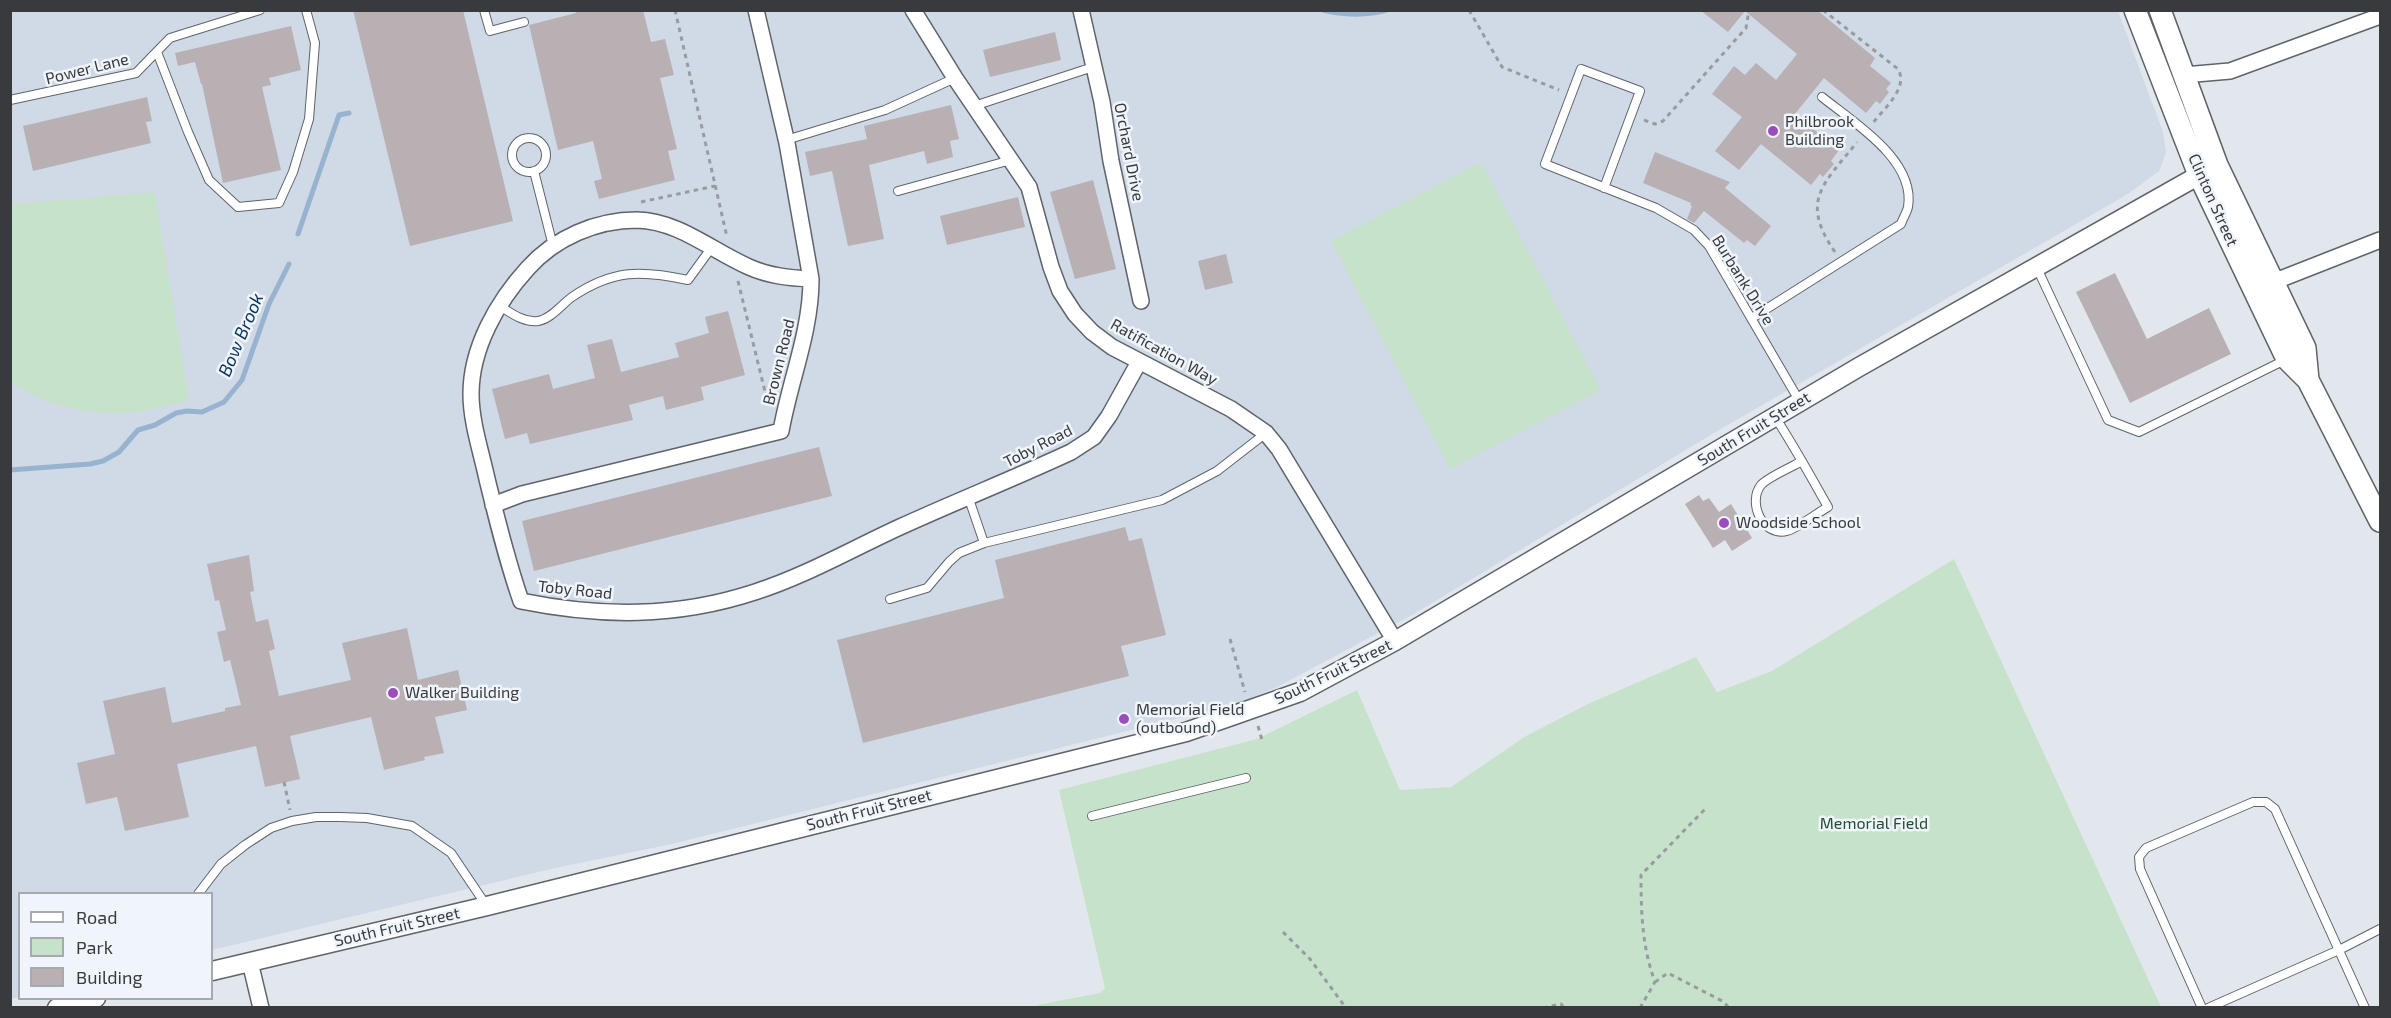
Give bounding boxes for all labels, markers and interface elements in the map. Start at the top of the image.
street label: Power Lane [43,49,131,89]
street label: Orchard Drive [1110,101,1148,203]
place label: Philbrook Building [1785,112,1854,150]
marker: Philbrook Building [1766,124,1780,138]
street label: Clinton Street [2184,151,2242,249]
street label: Burbank Drive [1708,232,1778,328]
water label: Bow Brook [214,290,268,380]
street label: Ratification Way [1107,315,1221,389]
street label: Brown Road [759,317,799,407]
street label: South Fruit Street [1694,388,1814,470]
street label: Toby Road [1000,421,1076,471]
place label: Woodside School [1736,513,1861,533]
marker: Woodside School [1717,516,1731,530]
street label: Toby Road [537,577,613,603]
street label: South Fruit Street [1271,635,1395,709]
place label: Walker Building [405,683,519,703]
marker: Walker Building [386,686,400,700]
place label: Memorial Field (outbound) [1136,700,1244,738]
marker: Memorial Field (outbound) [1117,712,1131,726]
street label: South Fruit Street [805,785,933,835]
park label: Memorial Field [1820,814,1928,834]
legend [18,892,213,1000]
street label: South Fruit Street [332,903,462,951]
text: Road [76,906,117,928]
text: Park [76,936,113,958]
text: Building [76,966,143,988]

